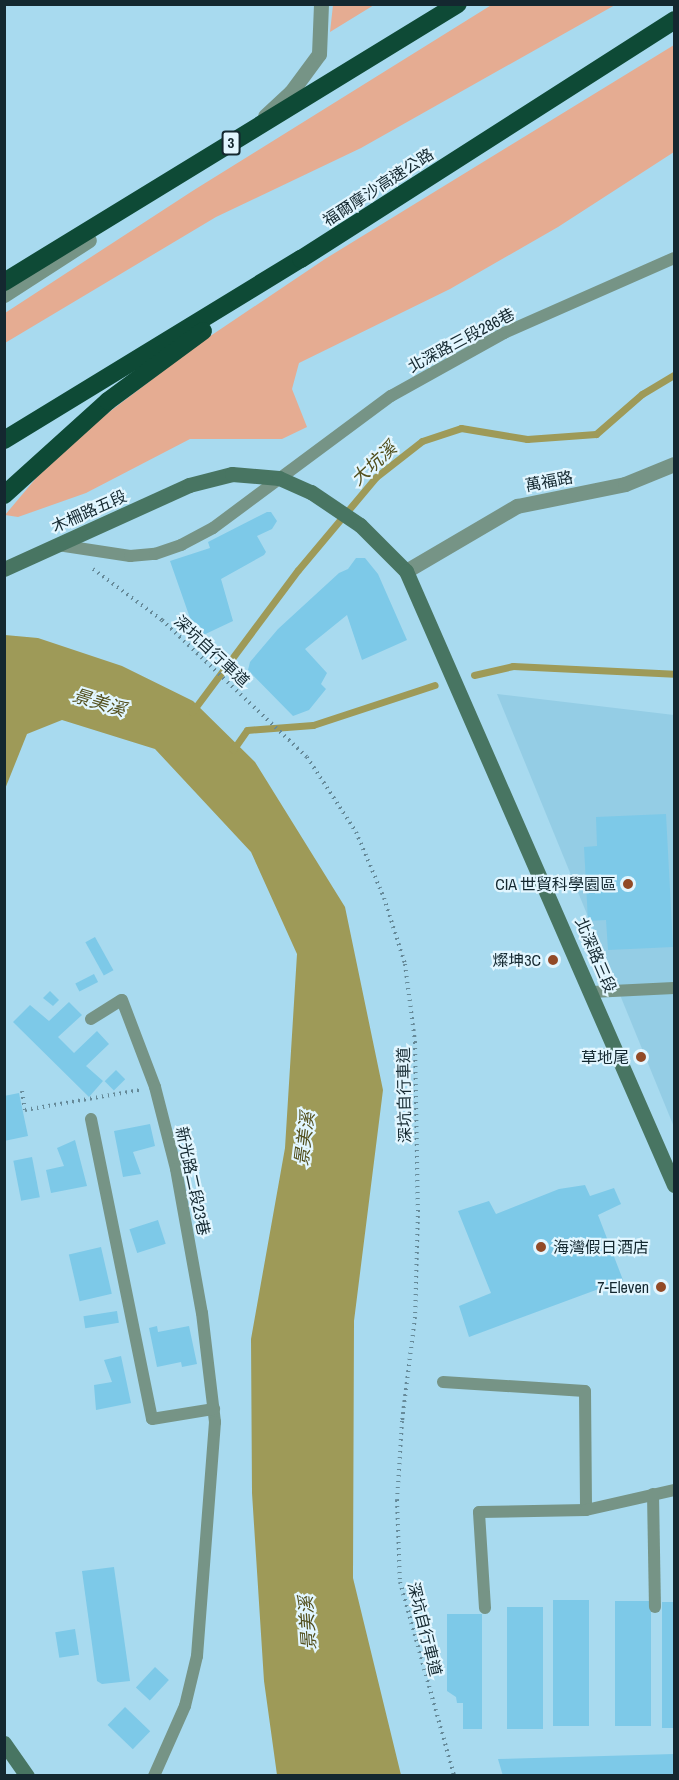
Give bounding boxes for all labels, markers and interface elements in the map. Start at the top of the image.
road number: 3 [220,131,242,155]
street label: 福爾摩沙高速公路 [319,144,437,230]
street label: 北深路三段286巷 [404,304,518,376]
water label: 大坑溪 [347,438,401,490]
street label: 萬福路 [524,467,574,495]
street label: 木柵路五段 [49,486,129,536]
street label: 深坑自行車道 [170,611,254,691]
water label: 景美溪 [70,685,128,721]
place label: CIA 世貿科學園區 [494,874,616,894]
marker: CIA 世貿科學園區 [621,877,635,891]
street label: 北深路三段 [572,914,620,996]
place label: 燦坤3C [492,950,541,970]
marker: 燦坤3C [546,953,560,967]
street label: 深坑自行車道 [394,1047,414,1143]
place label: 草地尾 [581,1047,629,1067]
marker: 草地尾 [634,1050,648,1064]
water label: 景美溪 [291,1111,319,1167]
street label: 新光路二段23巷 [172,1125,214,1237]
place label: 海灣假日酒店 [553,1237,649,1257]
marker: 海灣假日酒店 [534,1240,548,1254]
place label: 7-Eleven [597,1277,649,1297]
marker: 7-Eleven [654,1280,668,1294]
street label: 深坑自行車道 [404,1580,446,1678]
water label: 景美溪 [295,1595,321,1651]

